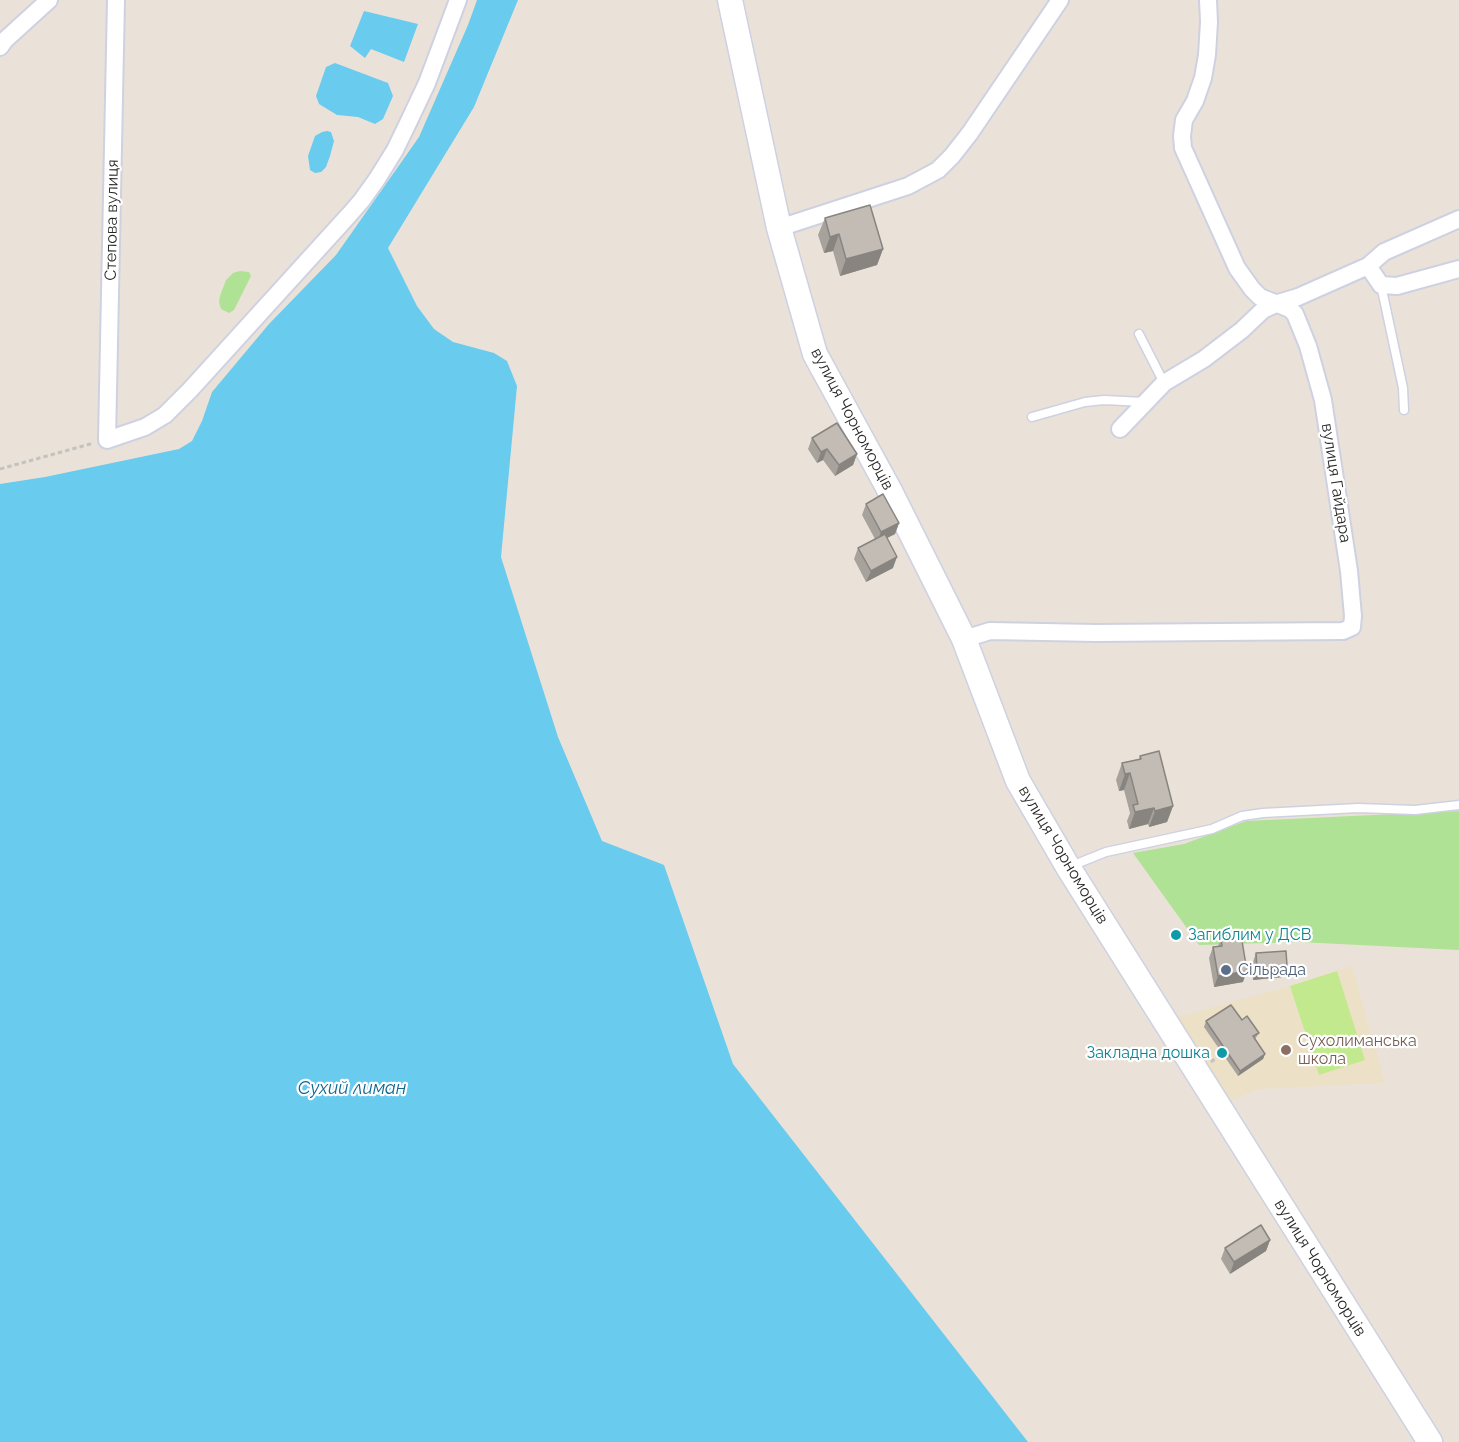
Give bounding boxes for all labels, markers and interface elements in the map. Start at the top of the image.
street label: Степова вулиця [101,159,123,281]
street label: вулиця Чорноморців [806,345,898,493]
street label: вулиця Гайдара [1317,422,1355,544]
street label: вулиця Чорноморців [1014,782,1112,928]
place label: Загиблим у ДСВ [1188,925,1311,945]
marker: Загиблим у ДСВ [1169,928,1183,942]
place label: Сільрада [1238,960,1306,980]
marker: Сільрада [1219,963,1233,977]
place label: Сухолиманська школа [1298,1031,1417,1069]
place label: Закладна дошка [1086,1043,1210,1063]
marker: Сухолиманська школа [1279,1043,1293,1057]
marker: Закладна дошка [1215,1046,1229,1060]
water label: Сухий лиман [298,1078,406,1100]
street label: вулиця Чорноморців [1270,1196,1370,1340]

